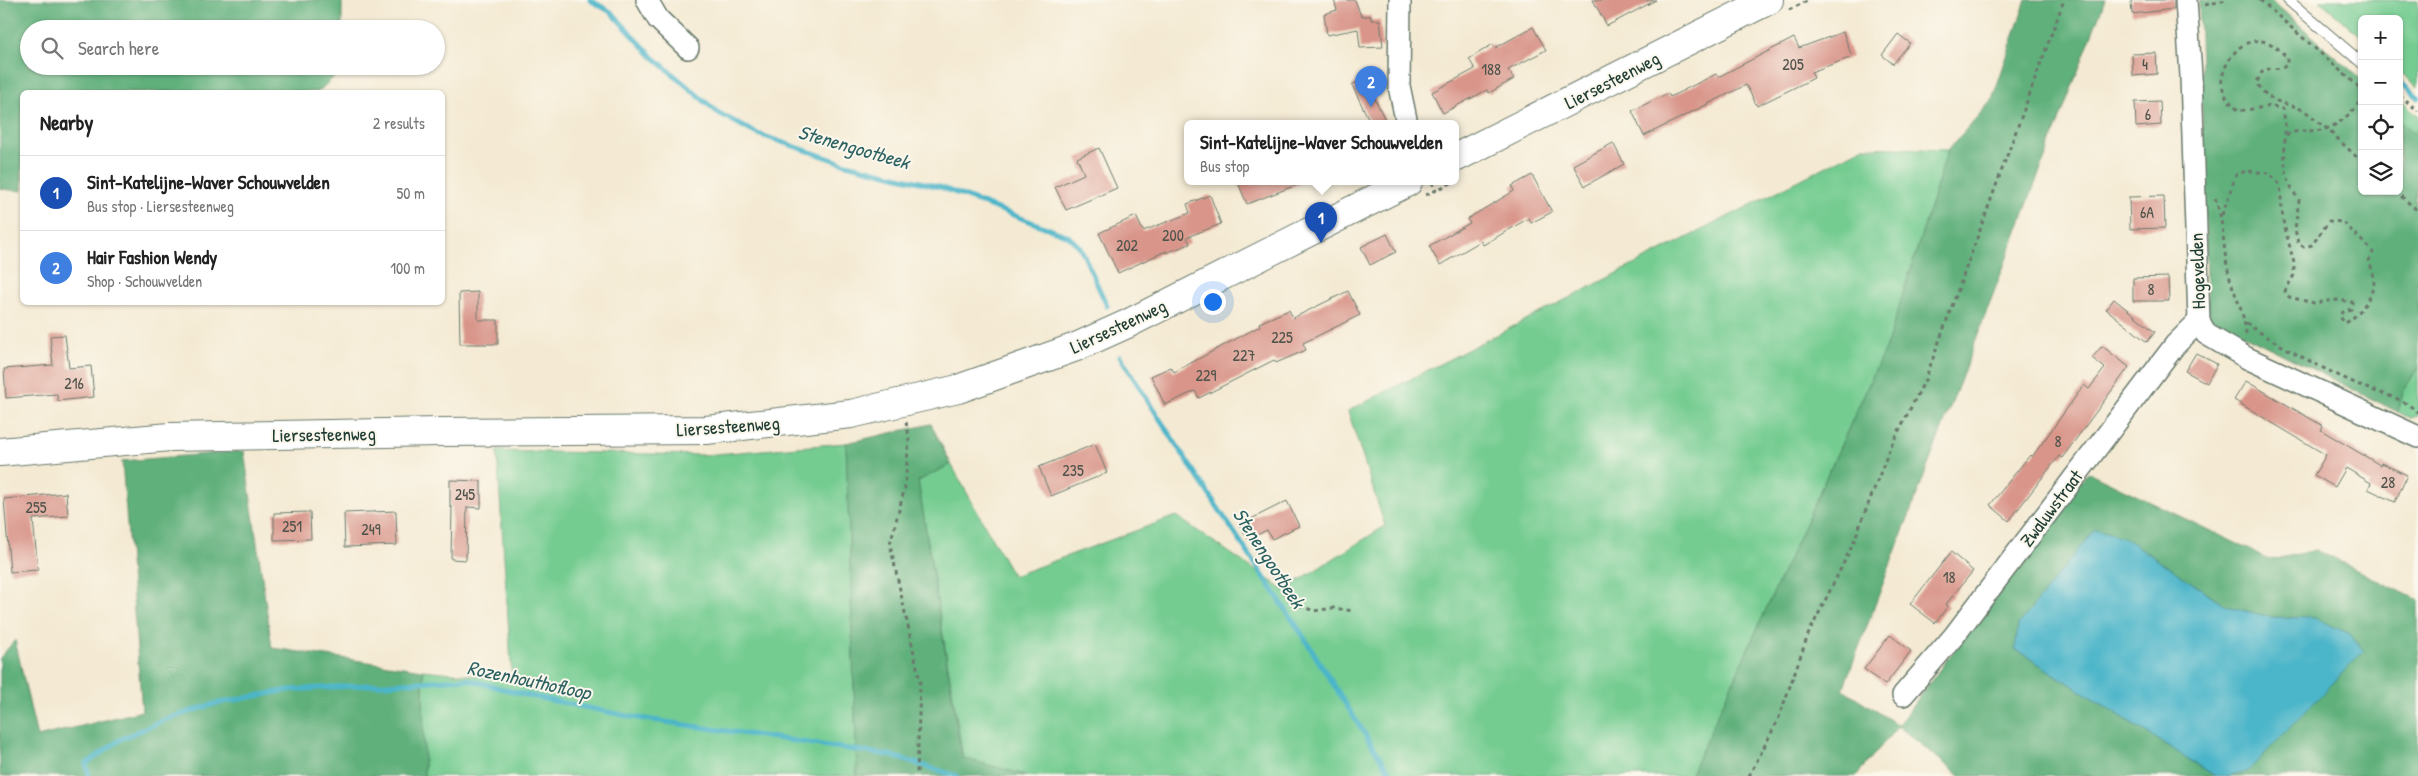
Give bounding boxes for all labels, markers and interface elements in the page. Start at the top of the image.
map controls [2358,15,2403,195]
button: + [2358,15,2403,60]
search box [20,20,445,75]
icon: search [38,34,66,62]
text: Search here [78,35,159,61]
street label: Liersesteenweg [1560,45,1664,115]
house number: 205 [1782,53,1804,75]
house number: 4 [2142,53,2148,75]
house number: 188 [1481,58,1501,80]
button: − [2358,60,2403,105]
pin: 2 [1355,66,1387,107]
house number: 6 [2145,103,2151,125]
button: locate [2358,105,2403,150]
text: Nearby [40,108,93,137]
text: 2 results [373,112,425,134]
water label: Stenengootbeek [795,118,914,177]
popup [1184,120,1459,185]
text: Sint-Katelijne-Waver Schouwvelden [1200,129,1443,155]
button: layers [2358,150,2403,195]
text: Bus stop [1200,155,1249,177]
text: Sint-Katelijne-Waver Schouwvelden [87,169,330,195]
text: 1 [53,182,59,204]
text: 50 m [397,182,425,204]
text: Bus stop · Liersesteenweg [87,195,234,217]
house number: 6A [2140,201,2154,223]
pin: 1 [1305,202,1337,243]
house number: 200 [1162,224,1184,246]
street label: Hogevelden [2183,232,2211,310]
house number: 202 [1116,234,1139,256]
text: Hair Fashion Wendy [87,244,217,270]
text: 2 [52,257,60,279]
text: 100 m [390,257,425,279]
text: Shop · Schouwvelden [87,270,202,292]
house number: 8 [2148,278,2155,300]
your location [1200,289,1226,315]
street label: Liersesteenweg [1066,292,1170,360]
house number: 225 [1271,326,1293,348]
house number: 227 [1233,344,1256,366]
house number: 229 [1196,364,1217,386]
house number: 216 [64,372,84,394]
street label: Liersesteenweg [675,409,781,443]
street label: Liersesteenweg [272,420,376,448]
house number: 8 [2055,430,2062,452]
house number: 235 [1062,459,1084,481]
street label: Zwaluwstraat [2014,464,2089,552]
house number: 28 [2381,471,2395,493]
house number: 245 [455,483,475,505]
house number: 255 [25,496,47,518]
water label: Stenengootbeek [1226,502,1313,615]
house number: 251 [282,515,302,537]
house number: 249 [361,518,381,540]
house number: 18 [1943,566,1955,588]
water label: Rozenhouthofloop [465,653,595,707]

